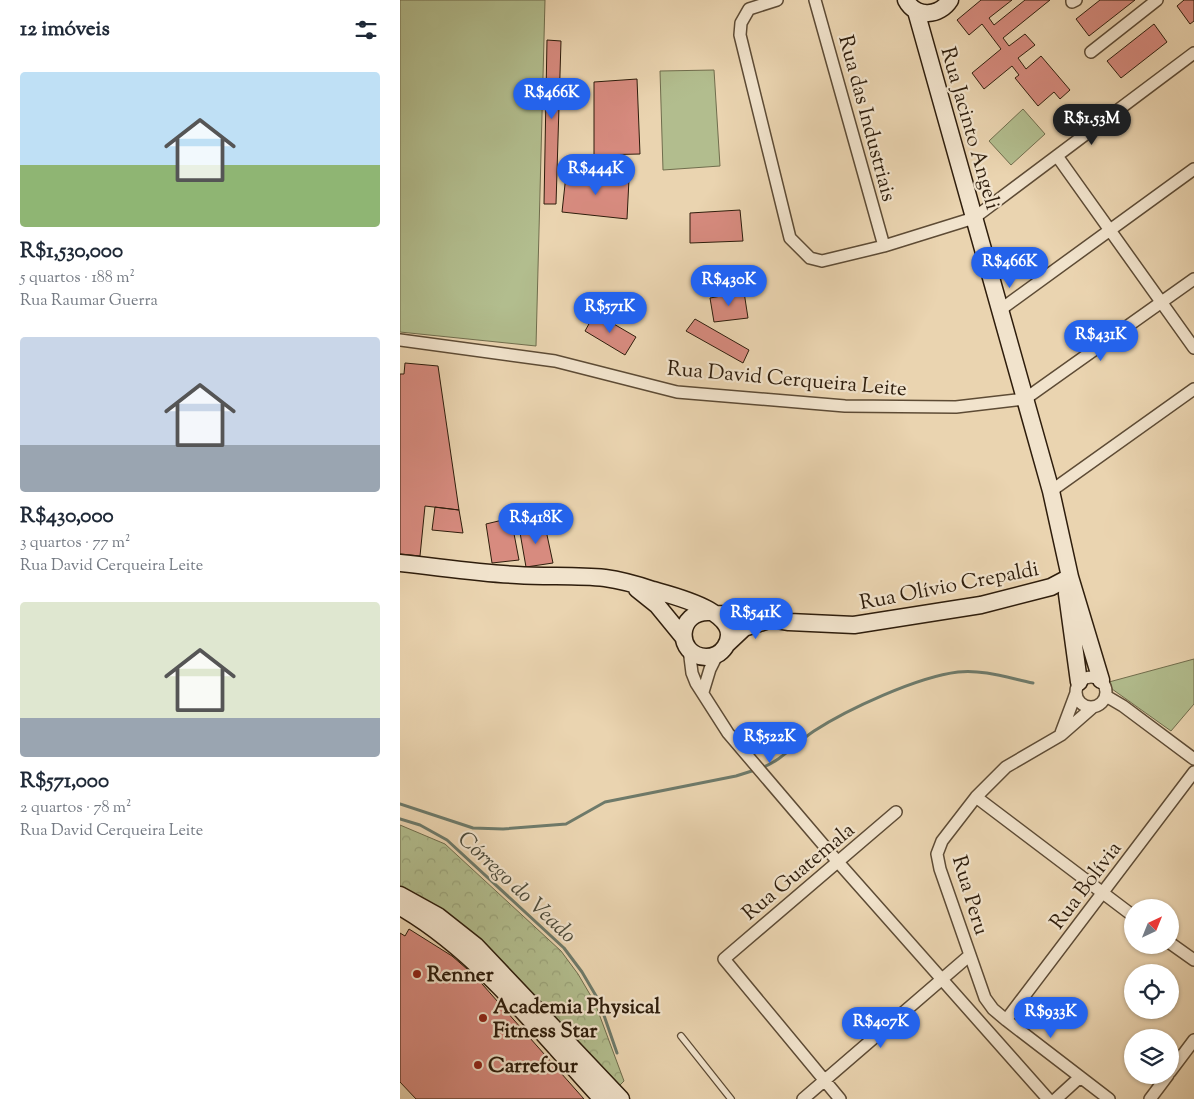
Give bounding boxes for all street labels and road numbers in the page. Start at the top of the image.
street label: Rua das Industriais [829,32,903,205]
street label: Rua Jacinto Angeli [932,44,1007,213]
street label: Rua David Cerqueira Leite [666,355,908,405]
street label: Rua Olívio Crepaldi [857,555,1042,619]
street label: Rua Guatemala [736,816,862,929]
street label: Rua Bolívia [1043,836,1130,937]
street label: Rua Peru [943,852,995,939]

